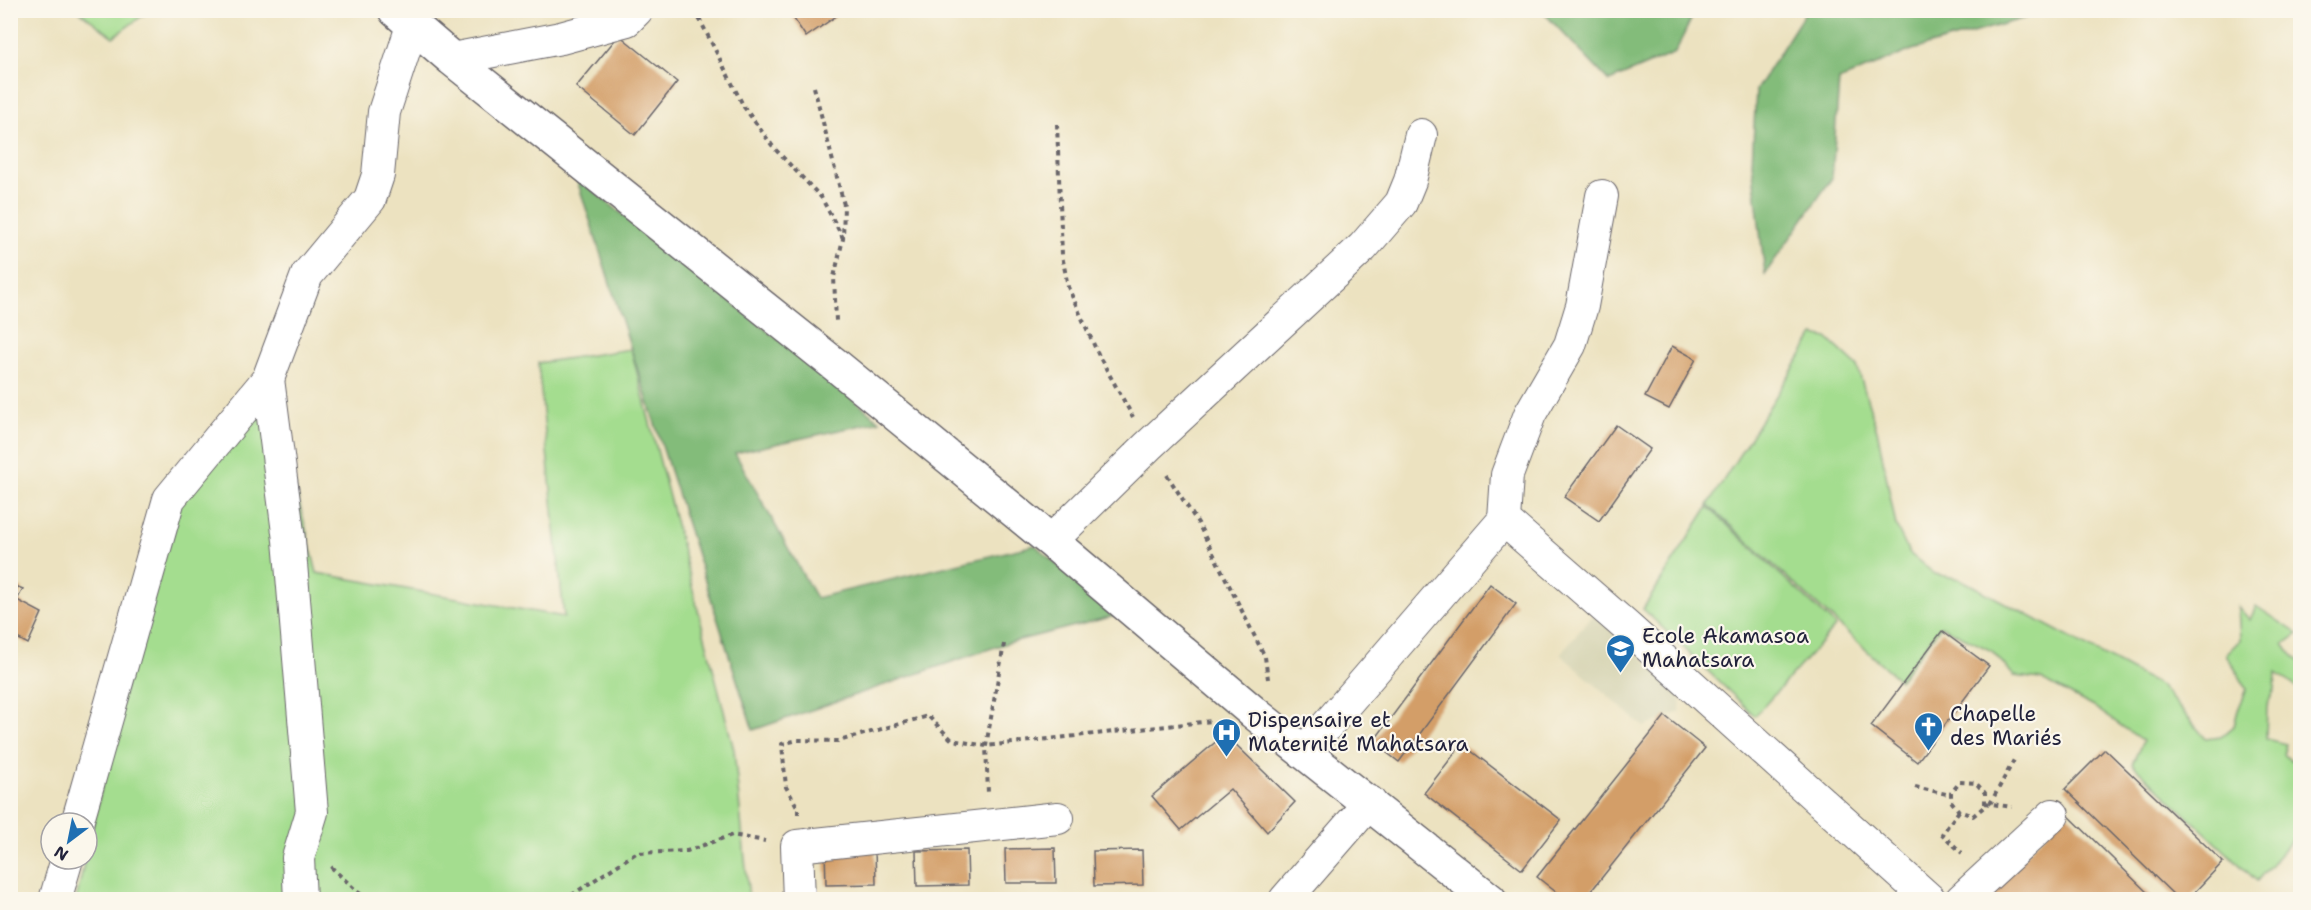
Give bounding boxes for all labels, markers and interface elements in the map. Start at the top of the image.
place label: Ecole Akamasoa Mahatsara [1642,622,1809,674]
school or university icon: Ecole Akamasoa Mahatsara [1605,632,1637,674]
place label: Chapelle des Mariés [1950,700,2062,752]
place label: Dispensaire et Maternité Mahatsara [1248,706,1469,758]
church icon: Chapelle des Mariés [1913,710,1945,752]
hospital icon: Dispensaire et Maternité Mahatsara [1211,716,1243,758]
north arrow [39,811,99,871]
text: N [50,841,72,866]

